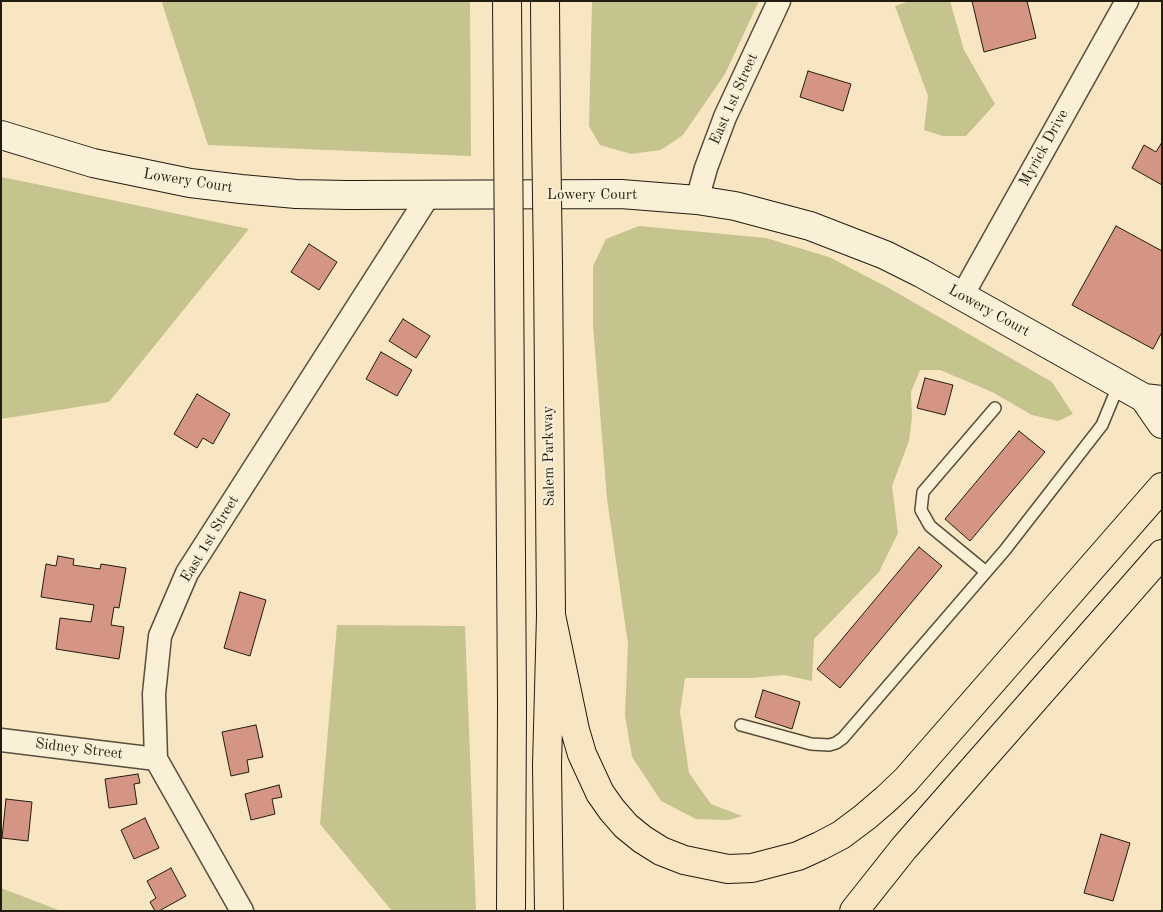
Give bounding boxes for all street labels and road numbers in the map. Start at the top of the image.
street label: East 1st Street [706,51,762,147]
street label: Myrick Drive [1015,106,1073,190]
street label: Lowery Court [142,165,234,197]
street label: Lowery Court [547,186,637,204]
street label: Lowery Court [945,281,1033,341]
street label: Salem Parkway [539,405,559,507]
street label: East 1st Street [177,492,243,586]
street label: Sidney Street [34,735,124,763]

